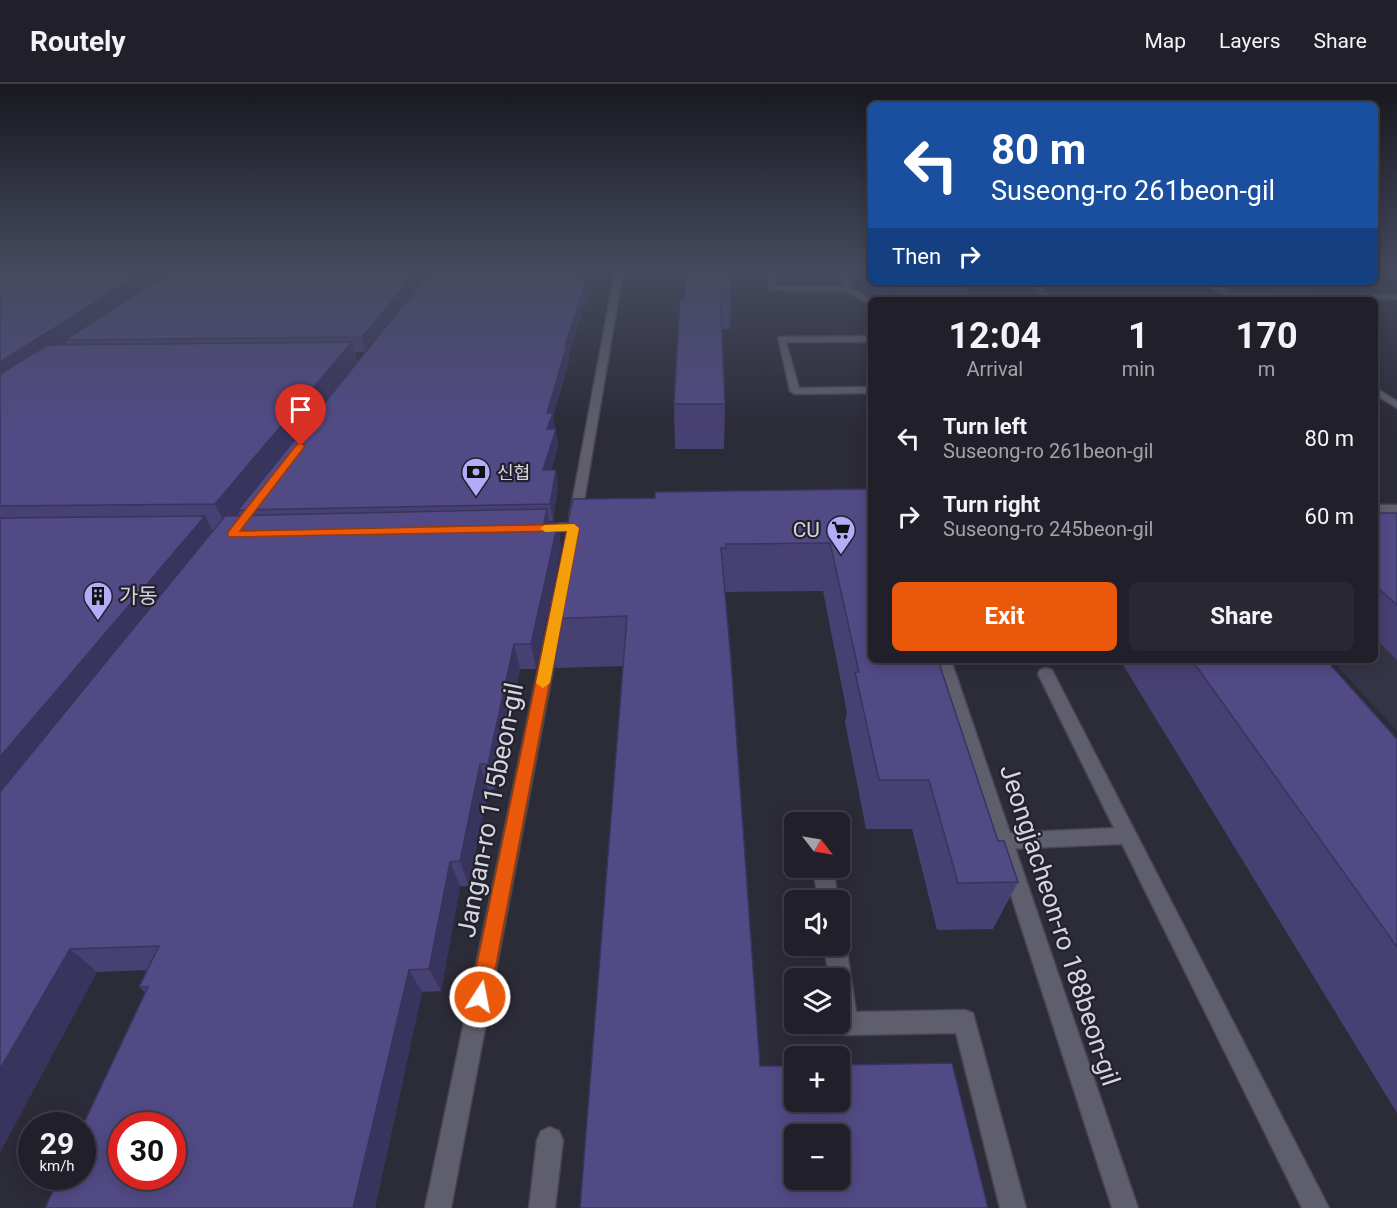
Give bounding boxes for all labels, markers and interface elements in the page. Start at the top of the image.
text: Routely [30,25,126,58]
text: Map [1144,29,1186,53]
text: Layers [1219,29,1280,53]
text: Share [1313,29,1367,53]
text: 80 m [991,125,1086,174]
icon: left [892,126,970,204]
text: Suseong-ro 261beon-gil [991,175,1275,207]
icon: right [953,240,986,273]
text: Then [892,244,941,269]
text: 12:04 [948,315,1041,357]
text: 1 [1128,315,1149,357]
text: 170 [1236,315,1298,357]
text: Arrival [966,357,1023,381]
text: min [1122,357,1155,381]
text: m [1258,357,1275,381]
pin [275,384,326,446]
icon: arrive [284,393,317,426]
text: Turn left [943,414,1027,439]
icon: left [892,422,925,455]
text: 80 m [1305,426,1354,451]
text: Suseong-ro 261beon-gil [943,439,1153,463]
bank icon: 신협 [460,456,492,498]
place label: 신협 [497,462,530,483]
text: Turn right [943,492,1040,517]
icon: right [892,500,925,533]
text: 60 m [1305,504,1354,529]
supermarket icon: CU [825,514,857,556]
text: Suseong-ro 245beon-gil [943,517,1153,541]
place label: CU [793,518,820,542]
building icon: 가동 [82,580,114,622]
button: Exit [892,582,1117,651]
button: Share [1129,582,1354,651]
place label: 가동 [119,584,158,608]
street label: Jangan-ro 115beon-gil [451,680,529,940]
street label: Jeongjacheon-ro 188beon-gil [994,761,1126,1089]
north arrow [784,812,850,878]
map controls [784,812,850,1190]
button: sound [784,890,850,956]
position arrow [448,965,512,1029]
button: layers [784,968,850,1034]
button: + [784,1046,850,1112]
speed limit sign: 30 [108,1112,186,1190]
button: − [784,1124,850,1190]
text: 29 [40,1126,74,1161]
text: km/h [39,1157,75,1175]

